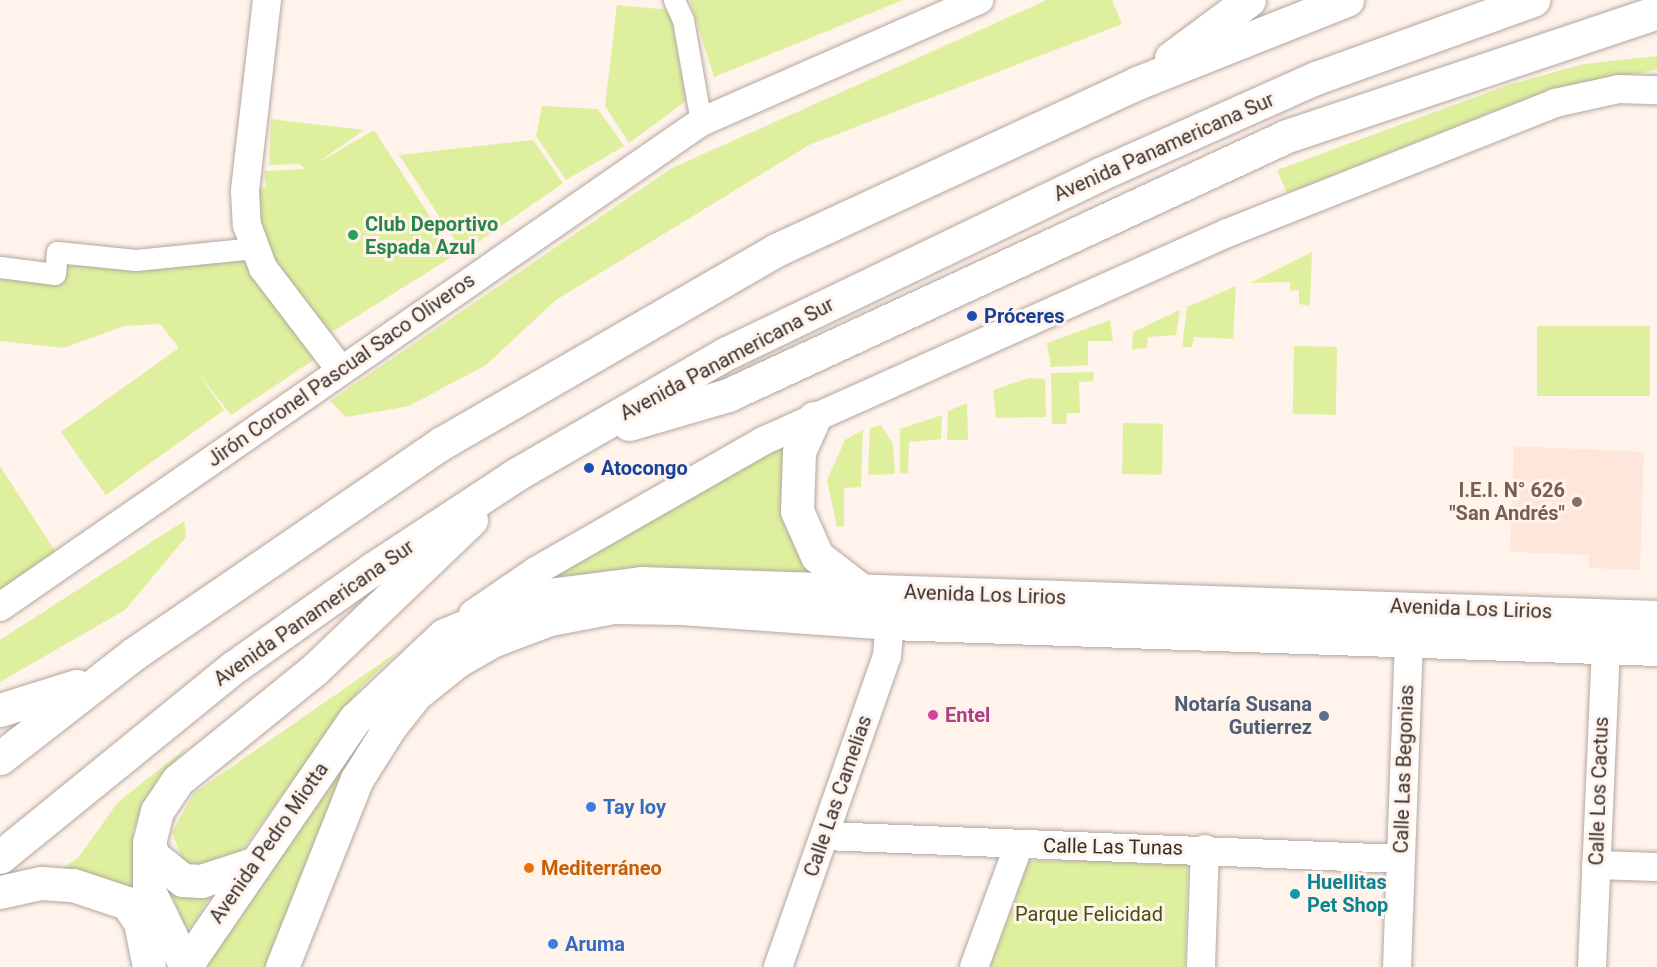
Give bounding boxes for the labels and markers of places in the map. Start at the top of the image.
place label: Club Deportivo Espada Azul [365,212,498,259]
marker: Club Deportivo Espada Azul [346,228,360,242]
place label: Próceres [984,304,1065,328]
marker: Próceres [965,309,979,323]
place label: Atocongo [601,456,688,480]
marker: Atocongo [582,461,596,475]
place label: I.E.I. N° 626 "San Andrés" [1449,478,1565,525]
marker: I.E.I. N° 626 "San Andrés" [1570,495,1584,509]
place label: Notaría Susana Gutierrez [1174,692,1312,739]
place label: Entel [945,703,990,727]
marker: Entel [926,708,940,722]
marker: Notaría Susana Gutierrez [1317,709,1331,723]
place label: Tay loy [603,795,666,819]
marker: Tay loy [584,800,598,814]
place label: Mediterráneo [541,856,662,880]
marker: Mediterráneo [522,861,536,875]
place label: Huellitas Pet Shop [1307,870,1388,917]
marker: Huellitas Pet Shop [1288,887,1302,901]
place label: Aruma [565,932,625,956]
marker: Aruma [546,937,560,951]

